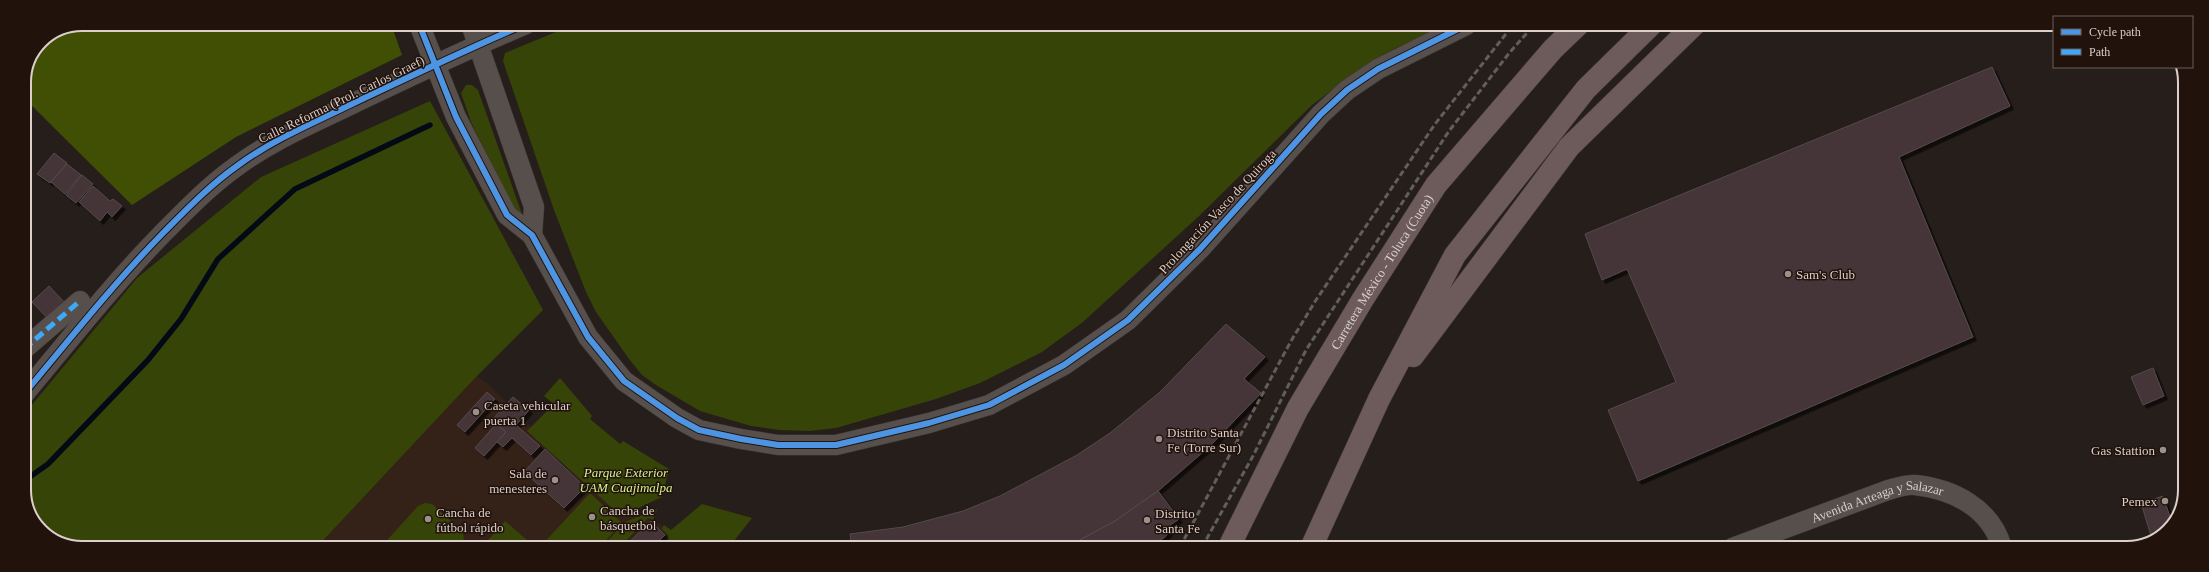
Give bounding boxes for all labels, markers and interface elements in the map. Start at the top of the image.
legend [2053,16,2193,68]
text: Cycle path [2089,25,2141,39]
text: Path [2089,45,2110,59]
street label: Calle Reforma (Prol. Carlos Graef) [256,53,427,146]
street label: Prolongación Vasco de Quiroga [1156,146,1279,277]
street label: Carretera México - Toluca (Cuota) [1328,192,1436,352]
place label: Sam's Club [1796,267,1855,282]
marker: Sam's Club [1783,269,1793,279]
place label: Caseta vehicular puerta 1 [484,398,571,428]
marker: Caseta vehicular puerta 1 [471,407,481,417]
place label: Distrito Santa Fe (Torre Sur) [1167,425,1241,455]
marker: Distrito Santa Fe (Torre Sur) [1154,434,1164,444]
place label: Gas Stattion [2091,443,2155,458]
marker: Gas Stattion [2158,445,2168,455]
park label: Parque Exterior UAM Cuajimalpa [580,465,673,495]
place label: Sala de menesteres [489,466,547,496]
marker: Sala de menesteres [550,475,560,485]
street label: Avenida Arteaga y Salazar [1809,478,1946,526]
place label: Pemex [2122,494,2157,509]
marker: Pemex [2160,496,2170,506]
place label: Cancha de básquetbol [600,503,657,533]
place label: Cancha de fútbol rápido [436,505,504,535]
place label: Distrito Santa Fe [1155,506,1200,536]
marker: Cancha de básquetbol [587,512,597,522]
marker: Cancha de fútbol rápido [423,514,433,524]
marker: Distrito Santa Fe [1142,515,1152,525]

